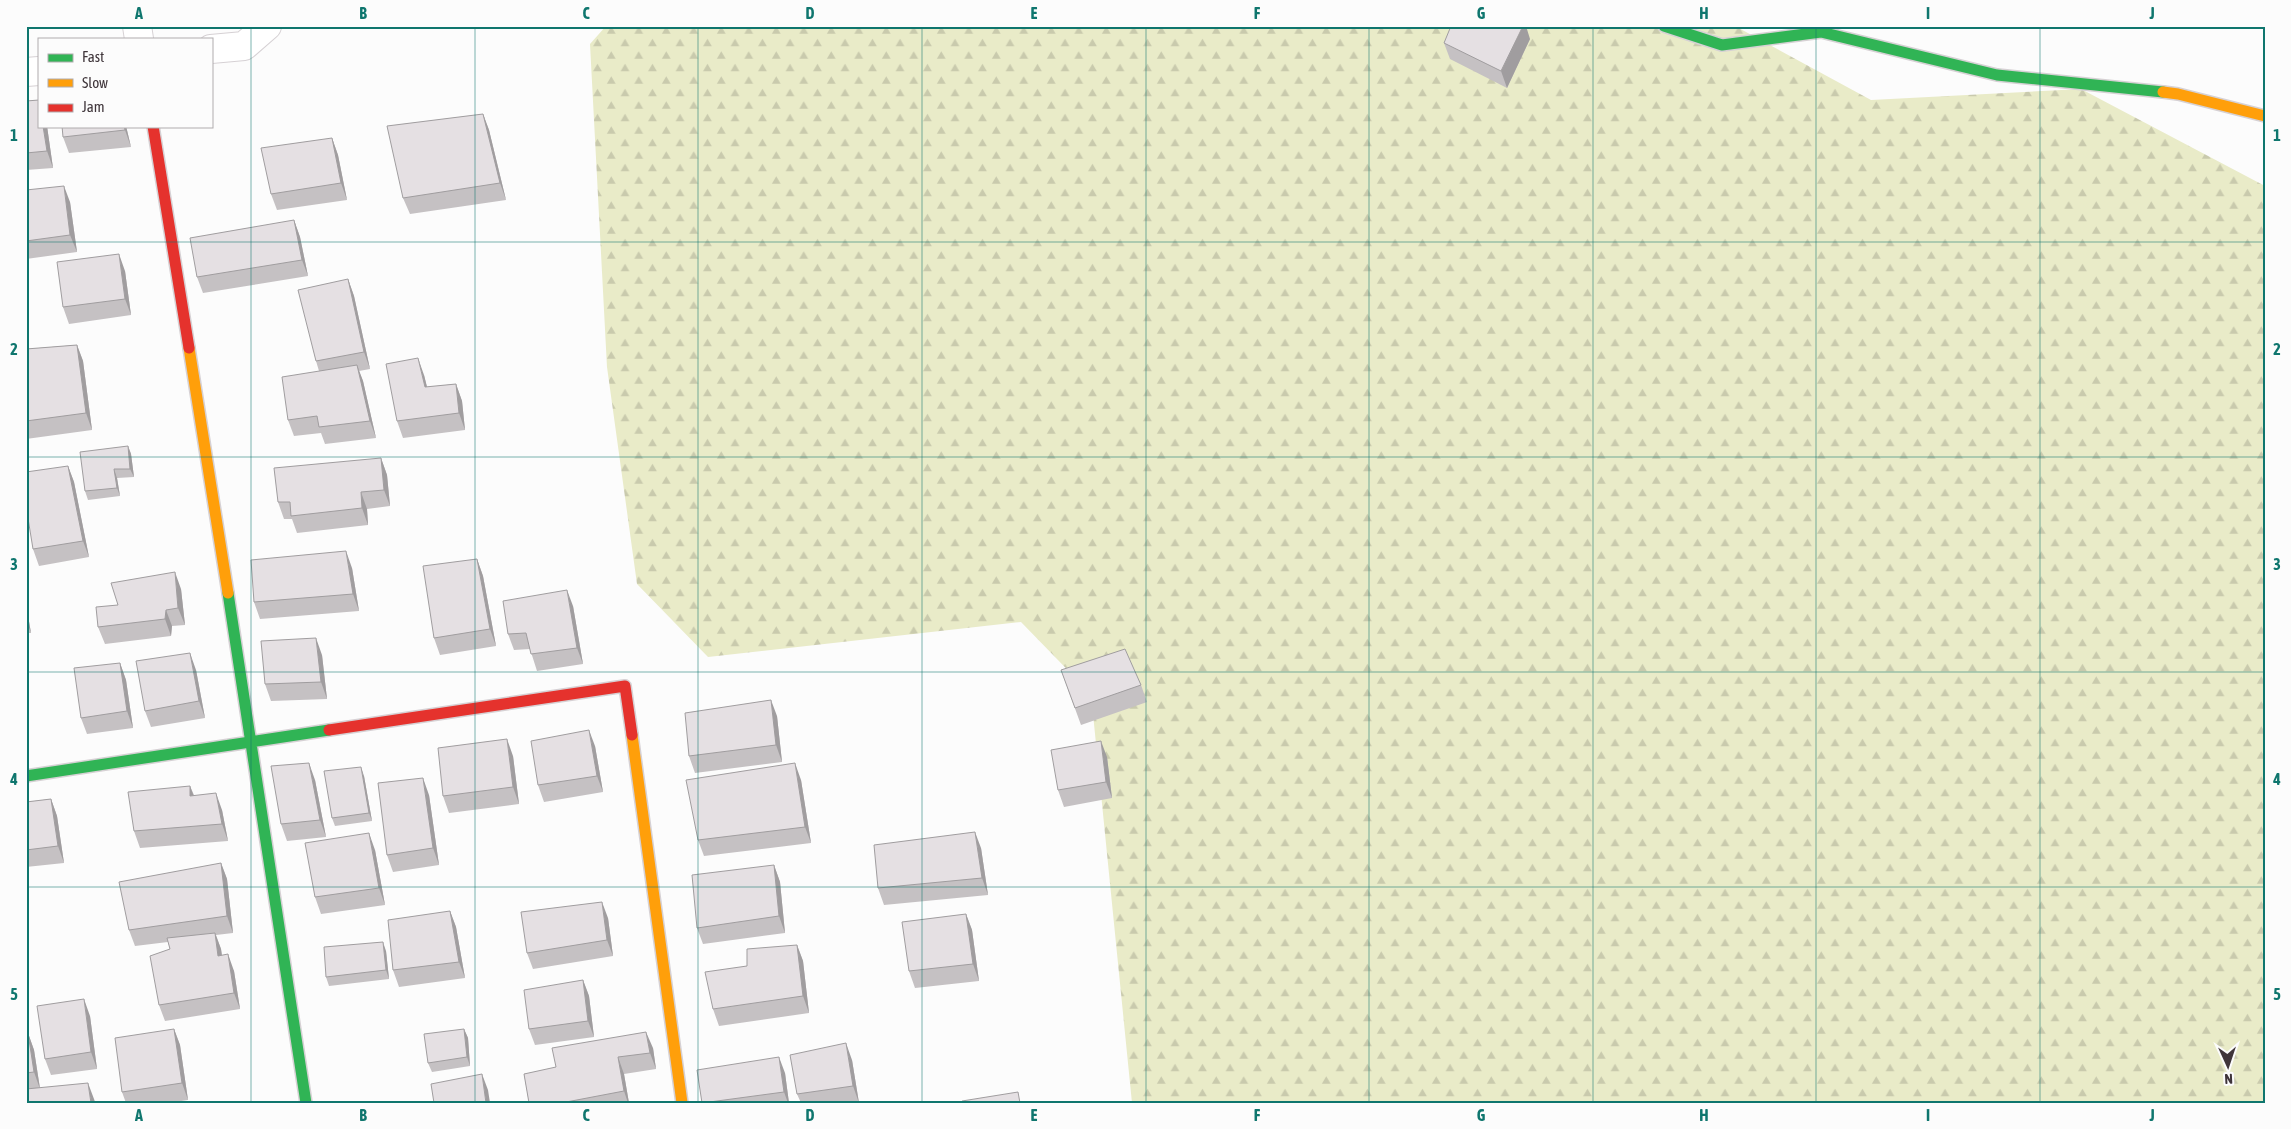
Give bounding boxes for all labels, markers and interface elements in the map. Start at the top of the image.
text: A [134,4,143,22]
text: B [359,4,367,22]
text: C [582,4,590,22]
text: D [806,4,815,22]
text: E [1031,4,1038,22]
text: F [1254,4,1261,22]
text: G [1477,4,1486,22]
text: H [1699,4,1709,22]
text: I [1926,4,1930,22]
text: J [2148,4,2155,22]
legend [38,38,212,128]
text: Fast [82,48,104,65]
text: Slow [82,74,108,91]
text: Jam [82,98,105,115]
text: 1 [10,126,18,144]
text: 1 [2273,126,2281,144]
text: 2 [10,340,18,358]
text: 2 [2273,340,2281,358]
text: 3 [10,555,18,573]
text: 3 [2273,555,2281,573]
text: 4 [9,770,18,788]
text: 4 [2272,770,2281,788]
text: 5 [10,985,18,1003]
text: 5 [2273,985,2281,1003]
north arrow [2204,1042,2254,1092]
text: N [2224,1071,2233,1087]
text: A [134,1106,143,1124]
text: B [359,1106,367,1124]
text: C [582,1106,590,1124]
text: D [806,1106,815,1124]
text: E [1031,1106,1038,1124]
text: F [1254,1106,1261,1124]
text: G [1477,1106,1486,1124]
text: H [1699,1106,1709,1124]
text: I [1926,1106,1930,1124]
text: J [2148,1106,2155,1124]

